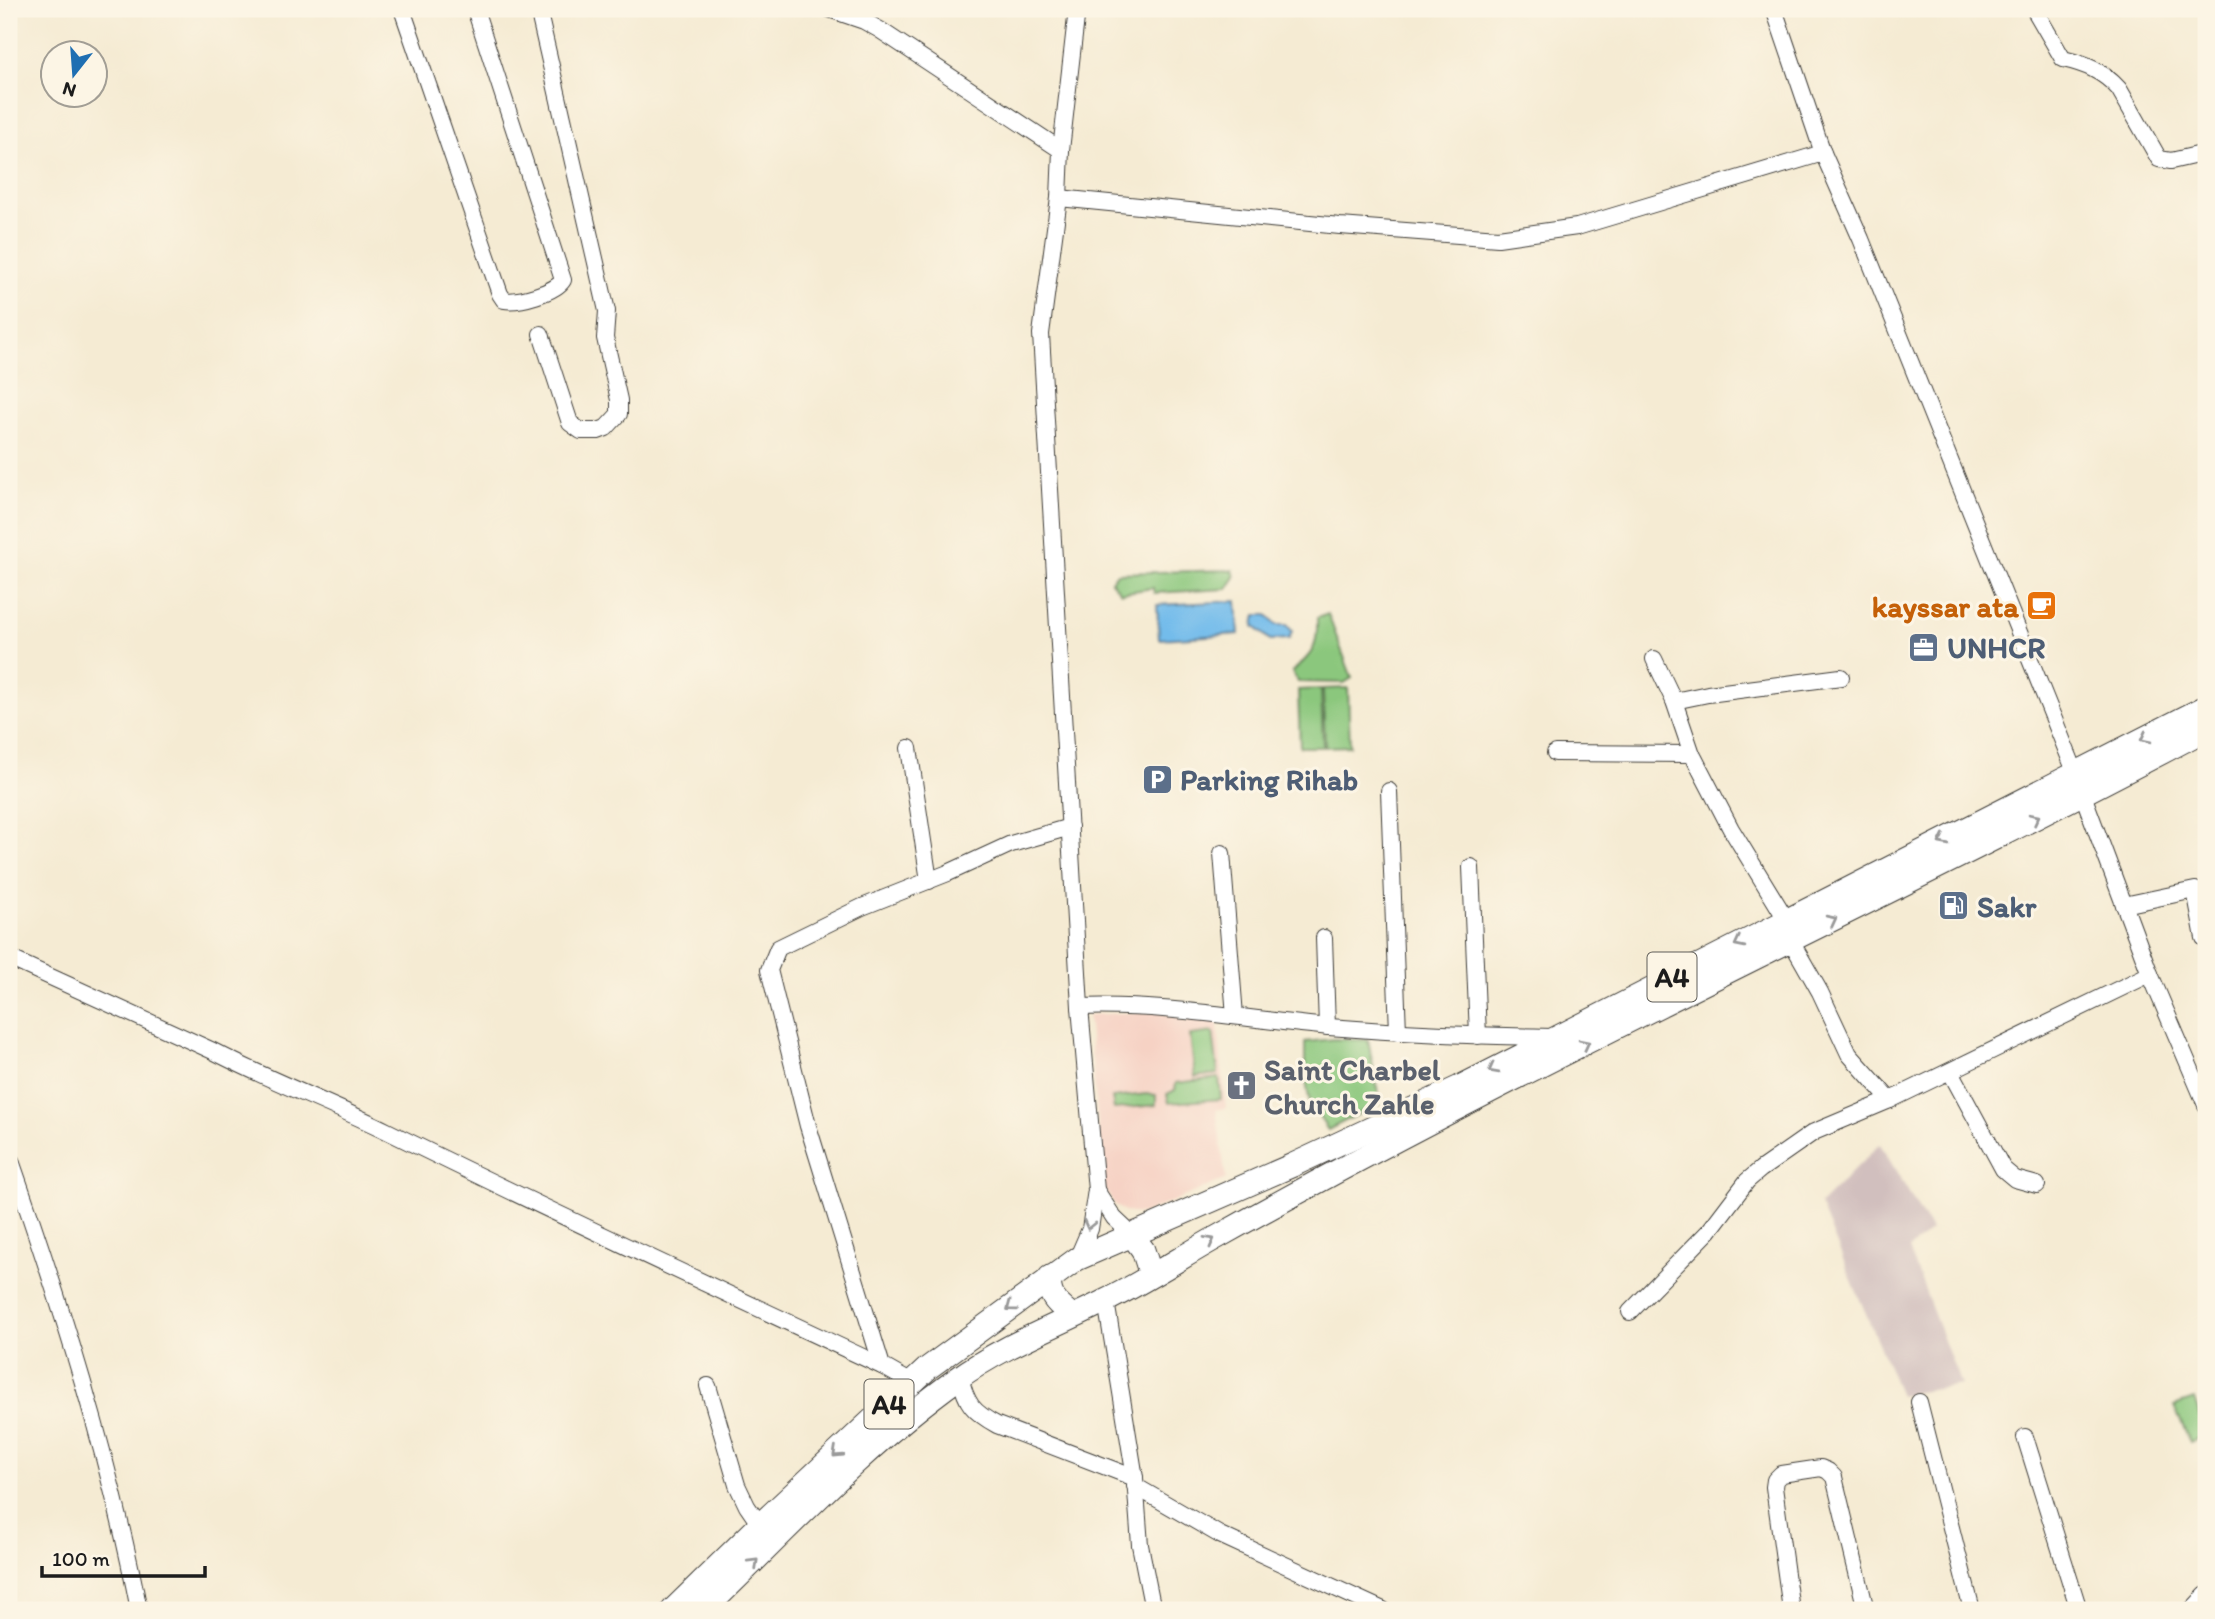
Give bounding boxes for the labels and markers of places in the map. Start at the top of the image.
place label: kayssar ata [1872,588,2019,625]
cafe icon: kayssar ata [2025,589,2059,623]
place label: UNHCR [1947,629,2045,666]
office icon: UNHCR [1907,630,1941,664]
place label: Parking Rihab [1180,761,1358,798]
parking icon: Parking Rihab [1140,762,1174,796]
place label: Sakr [1977,888,2037,925]
fuel station icon: Sakr [1937,889,1971,923]
place label: Saint Charbel Church Zahle [1264,1051,1441,1122]
church icon: Saint Charbel Church Zahle [1224,1069,1258,1103]

